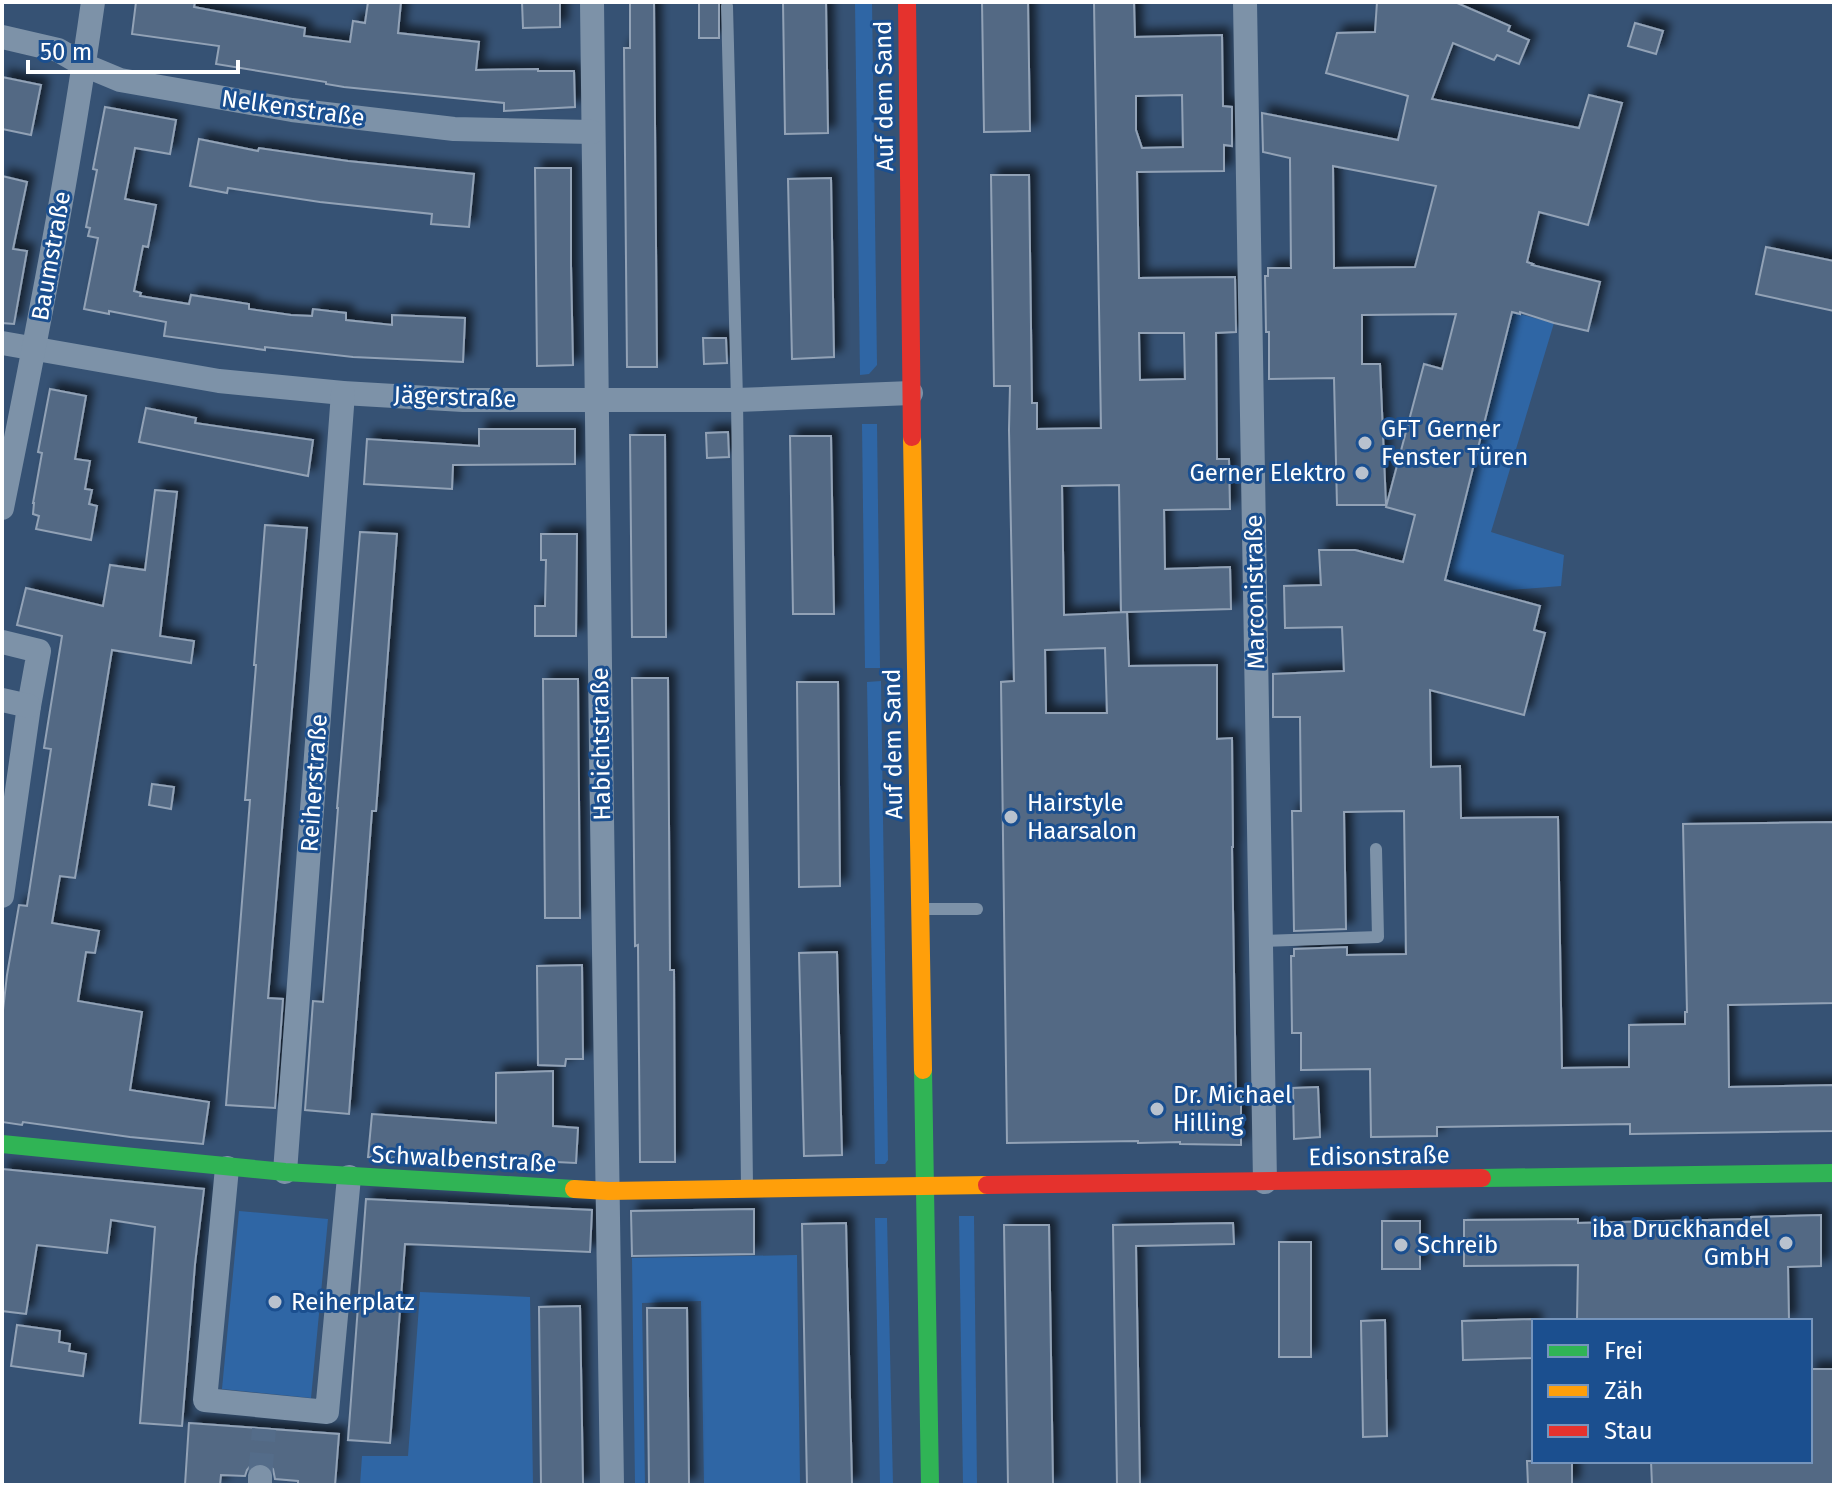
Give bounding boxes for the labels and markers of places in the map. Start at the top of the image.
place label: GFT Gerner Fenster Türen [1381,415,1528,471]
marker: GFT Gerner Fenster Türen [1356,434,1374,452]
place label: Gerner Elektro [1190,459,1346,487]
marker: Gerner Elektro [1353,464,1371,482]
place label: Hairstyle Haarsalon [1027,789,1137,845]
marker: Hairstyle Haarsalon [1002,808,1020,826]
place label: Dr. Michael Hilling [1173,1081,1292,1137]
marker: Dr. Michael Hilling [1148,1100,1166,1118]
place label: iba Druckhandel GmbH [1592,1215,1770,1271]
place label: Schreib [1417,1231,1498,1259]
marker: iba Druckhandel GmbH [1777,1234,1795,1252]
marker: Schreib [1392,1236,1410,1254]
place label: Reiherplatz [291,1288,415,1316]
marker: Reiherplatz [266,1293,284,1311]

